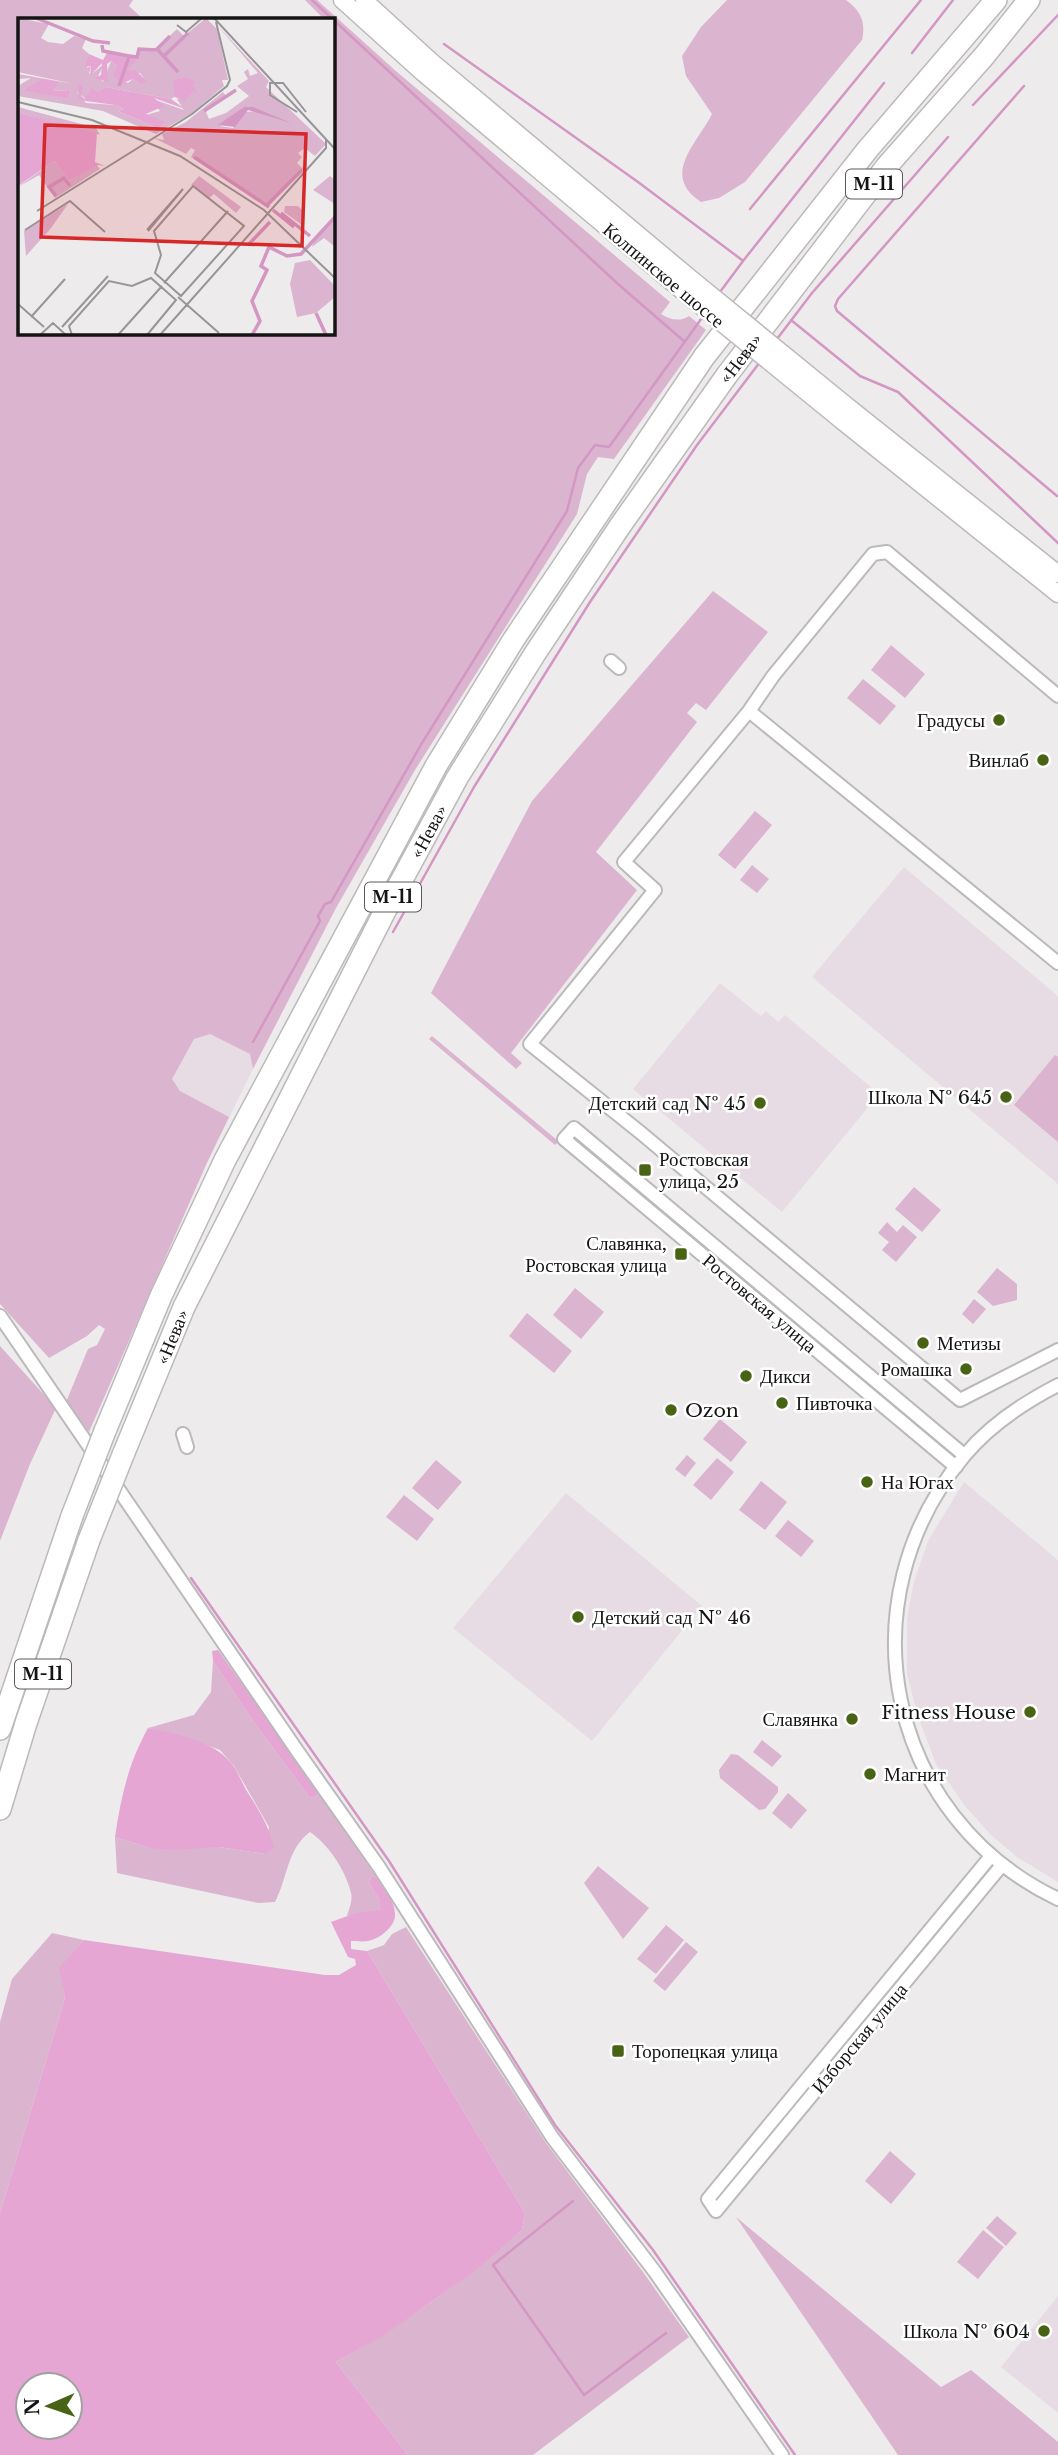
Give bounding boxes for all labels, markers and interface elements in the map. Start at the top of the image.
inset map [18,18,334,334]
road number: М-11 [846,169,902,198]
street label: Колпинское шоссе [598,218,729,333]
street label: «Нева» [714,328,767,388]
place label: Градусы [917,709,985,732]
marker: Градусы [991,712,1007,728]
place label: Винлаб [968,749,1029,772]
marker: Винлаб [1035,752,1051,768]
street label: «Нева» [405,800,453,862]
road number: М-11 [365,882,421,912]
place label: Школа № 645 [868,1086,992,1109]
marker: Школа № 645 [998,1089,1014,1105]
place label: Детский сад № 45 [588,1092,746,1115]
marker: Детский сад № 45 [752,1095,768,1111]
place label: Ростовская улица, 25 [659,1148,749,1193]
marker: Ростовская улица, 25 [637,1162,653,1178]
place label: Славянка, Ростовская улица [525,1232,668,1277]
marker: Славянка, Ростовская улица [673,1246,689,1262]
street label: Ростовская улица [698,1249,822,1358]
street label: «Нева» [151,1306,194,1368]
place label: Метизы [937,1332,1001,1355]
marker: Метизы [915,1335,931,1351]
place label: Ромашка [880,1358,953,1381]
marker: Ромашка [958,1361,974,1377]
place label: Дикси [760,1365,811,1388]
marker: Дикси [738,1368,754,1384]
place label: Пивточка [796,1392,873,1415]
marker: Пивточка [774,1395,790,1411]
place label: Ozon [685,1399,739,1422]
marker: Ozon [663,1402,679,1418]
place label: На Югах [881,1471,954,1494]
marker: На Югах [859,1474,875,1490]
place label: Детский сад № 46 [592,1606,751,1629]
marker: Детский сад № 46 [570,1609,586,1625]
road number: М-11 [15,1660,71,1688]
place label: Fitness House [881,1701,1016,1724]
marker: Fitness House [1022,1704,1038,1720]
place label: Славянка [762,1708,839,1731]
marker: Славянка [844,1711,860,1727]
place label: Магнит [884,1763,946,1786]
marker: Магнит [862,1766,878,1782]
street label: Изборская улица [807,1978,913,2098]
place label: Торопецкая улица [632,2040,778,2063]
marker: Торопецкая улица [610,2043,626,2059]
place label: Школа № 604 [903,2320,1030,2343]
marker: Школа № 604 [1036,2323,1052,2339]
north arrow [14,2371,84,2441]
text: N [21,2397,44,2416]

